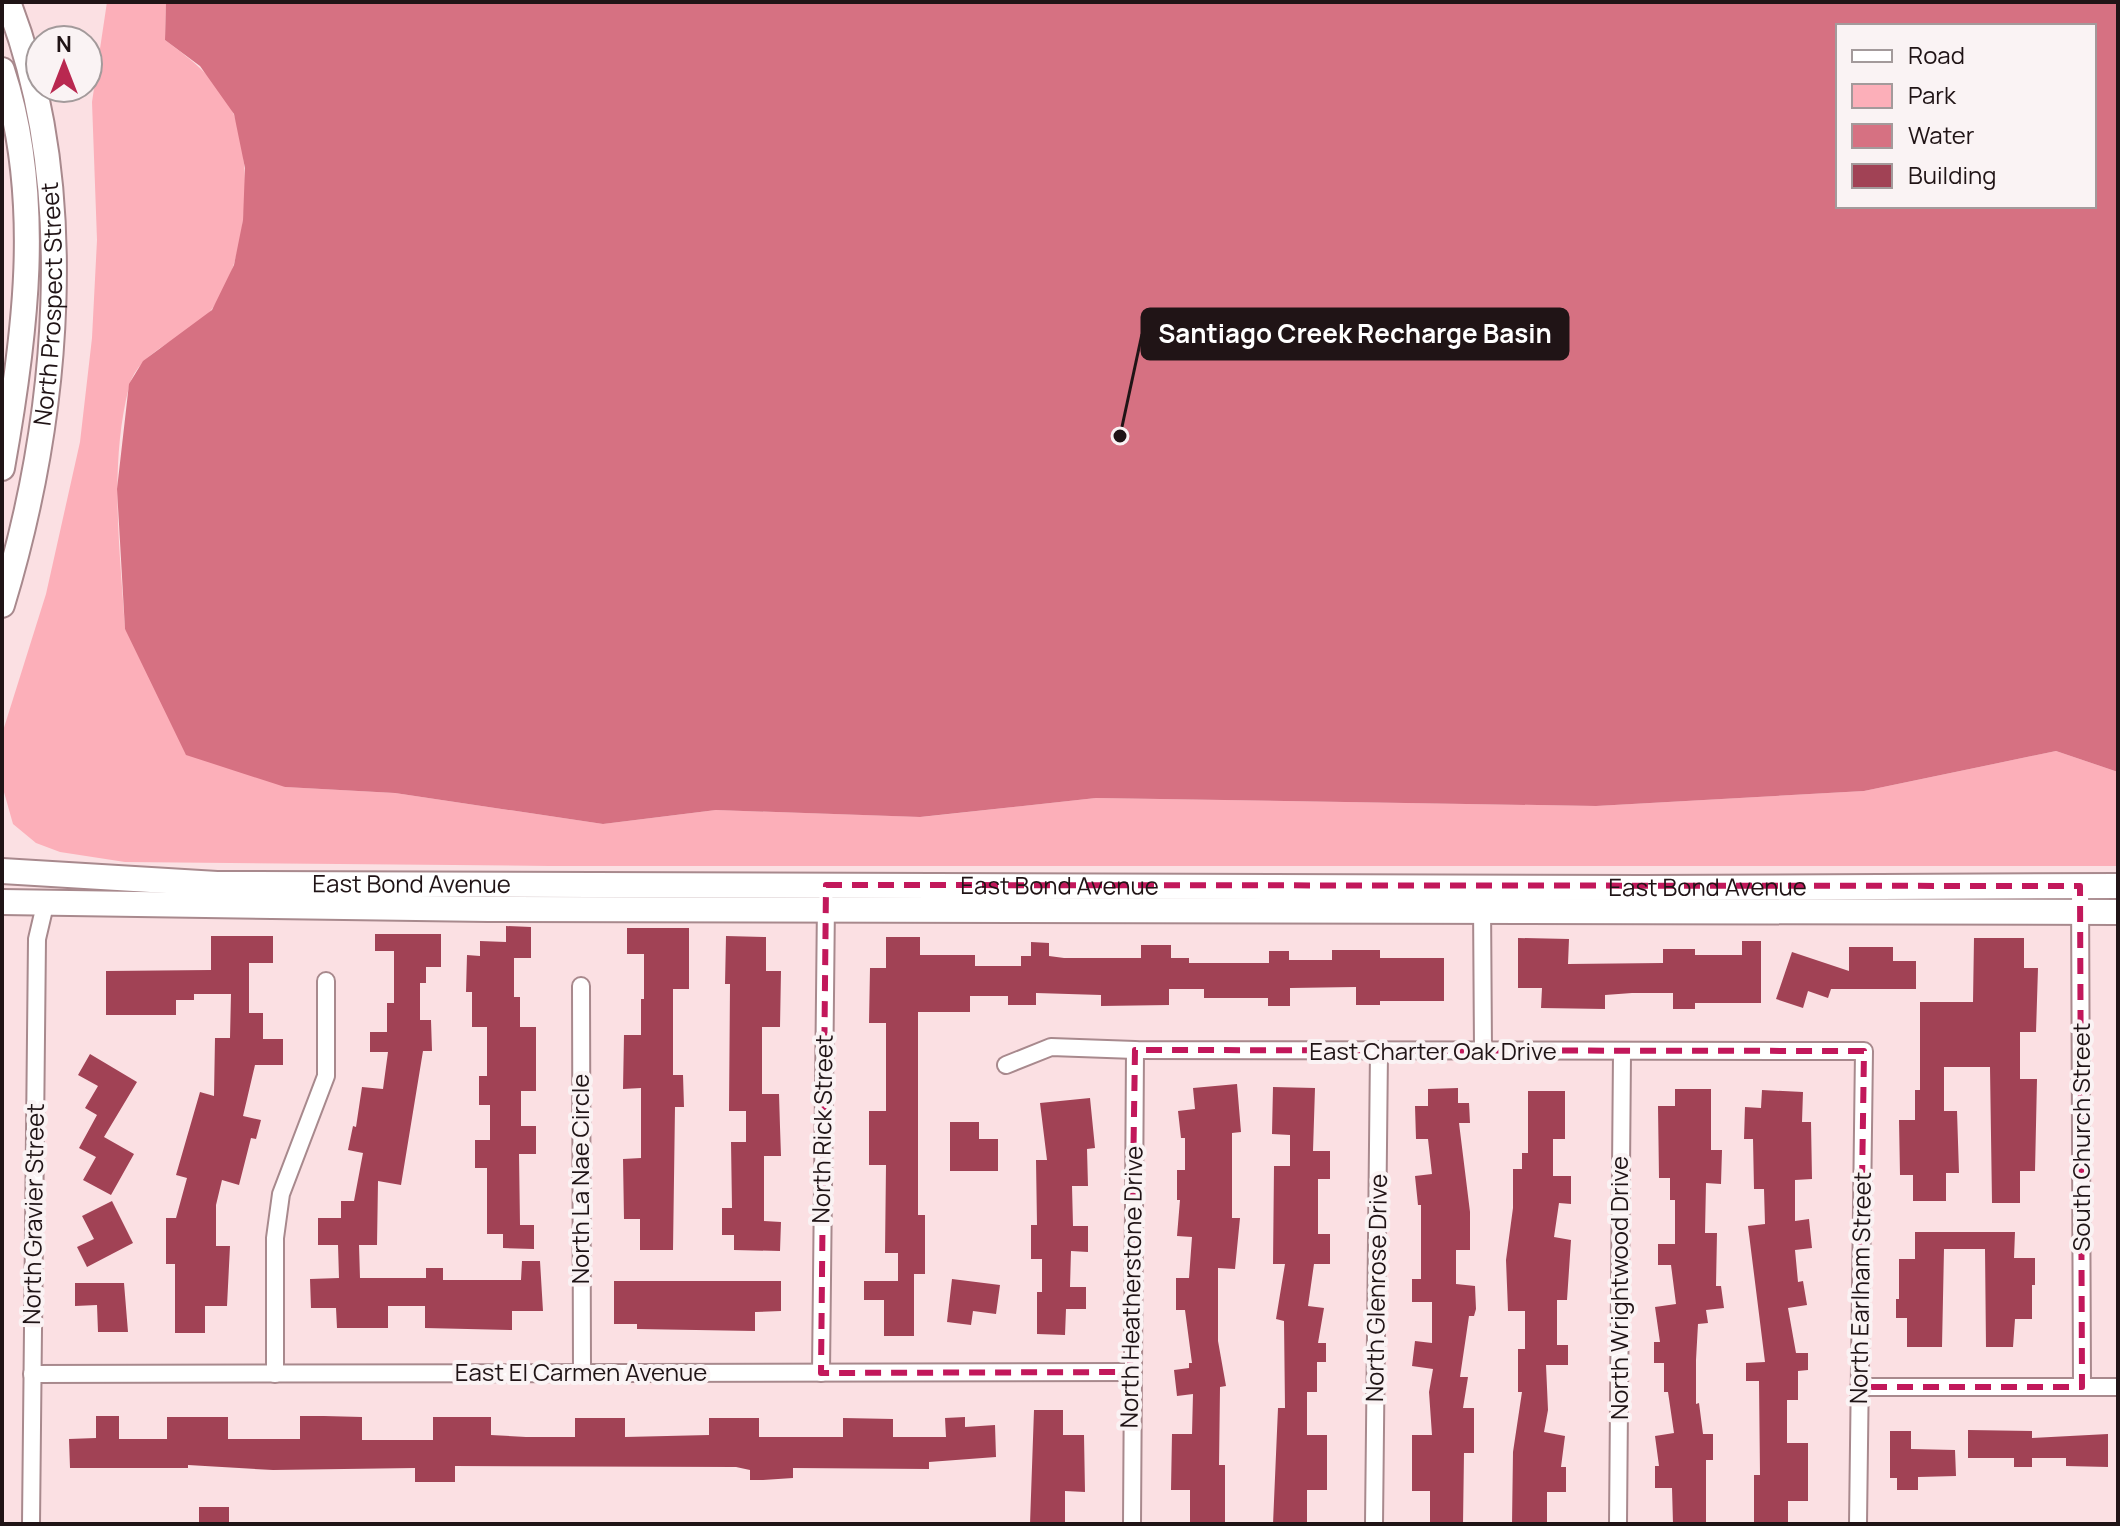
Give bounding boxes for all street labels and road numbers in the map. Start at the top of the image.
street label: North Prospect Street [24,181,69,428]
street label: East Bond Avenue [312,866,511,900]
street label: East Bond Avenue [960,868,1159,902]
street label: East Bond Avenue [1608,869,1807,903]
street label: South Church Street [2064,1023,2097,1251]
street label: North Rick Street [803,1034,840,1224]
street label: East Charter Oak Drive [1309,1034,1557,1067]
street label: North La Nae Circle [563,1074,596,1284]
street label: North Gravier Street [14,1103,51,1325]
street label: North Heatherstone Drive [1112,1145,1149,1429]
street label: North Wrightwood Drive [1602,1156,1635,1420]
street label: North Earlham Street [1841,1171,1878,1404]
street label: North Glenrose Drive [1357,1173,1394,1402]
street label: East El Carmen Avenue [455,1355,707,1388]

